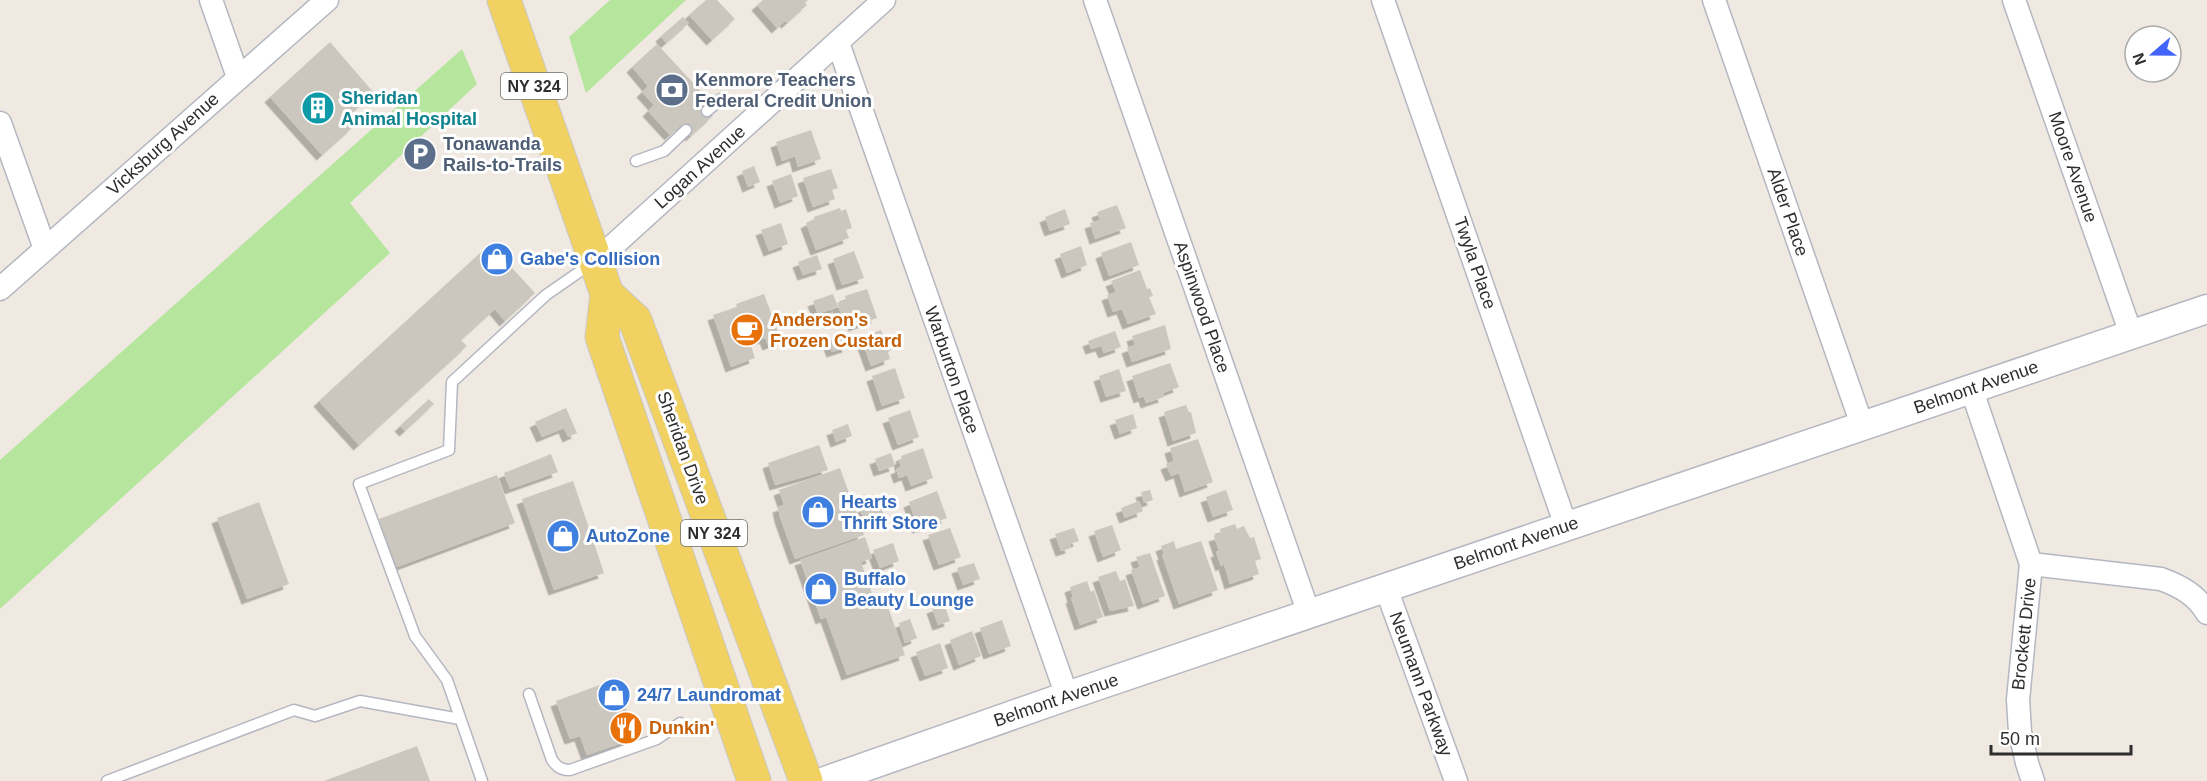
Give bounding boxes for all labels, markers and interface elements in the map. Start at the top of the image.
north arrow [2123,24,2183,84]
text: N [2129,51,2149,67]
place label: Kenmore Teachers Federal Credit Union [695,70,872,111]
bank icon: Kenmore Teachers Federal Credit Union [654,72,690,108]
road number: NY 324 [501,73,567,99]
place label: Sheridan Animal Hospital [341,88,477,129]
street label: Vicksburg Avenue [103,89,223,199]
building icon: Sheridan Animal Hospital [300,90,336,126]
street label: Moore Avenue [2045,109,2101,225]
street label: Logan Avenue [651,121,749,213]
place label: Tonawanda Rails-to-Trails [443,134,562,175]
parking icon: Tonawanda Rails-to-Trails [402,136,438,172]
street label: Alder Place [1764,165,1812,259]
street label: Twyla Place [1450,214,1500,312]
street label: Aspinwood Place [1170,238,1234,376]
shop icon: Gabe's Collision [479,241,515,277]
place label: Gabe's Collision [520,249,660,269]
street label: Warburton Place [921,304,983,436]
place label: Anderson's Frozen Custard [770,310,902,351]
cafe icon: Anderson's Frozen Custard [729,312,765,348]
street label: Belmont Avenue [1911,356,2041,418]
street label: Sheridan Drive [653,389,713,507]
place label: Hearts Thrift Store [841,492,938,533]
shop icon: Hearts Thrift Store [800,494,836,530]
street label: Belmont Avenue [1451,512,1581,574]
shop icon: AutoZone [545,518,581,554]
road number: NY 324 [681,520,747,546]
place label: AutoZone [586,526,670,546]
place label: Buffalo Beauty Lounge [844,569,974,610]
shop icon: Buffalo Beauty Lounge [803,571,839,607]
street label: Brockett Drive [2008,577,2040,691]
street label: Neumann Parkway [1386,609,1456,759]
street label: Belmont Avenue [991,669,1121,731]
shop icon: 24/7 Laundromat [596,677,632,713]
place label: 24/7 Laundromat [637,685,781,705]
restaurant icon: Dunkin' [608,710,644,746]
place label: Dunkin' [649,718,714,738]
scale bar [1991,718,2130,756]
text: 50 m [2000,729,2040,749]

